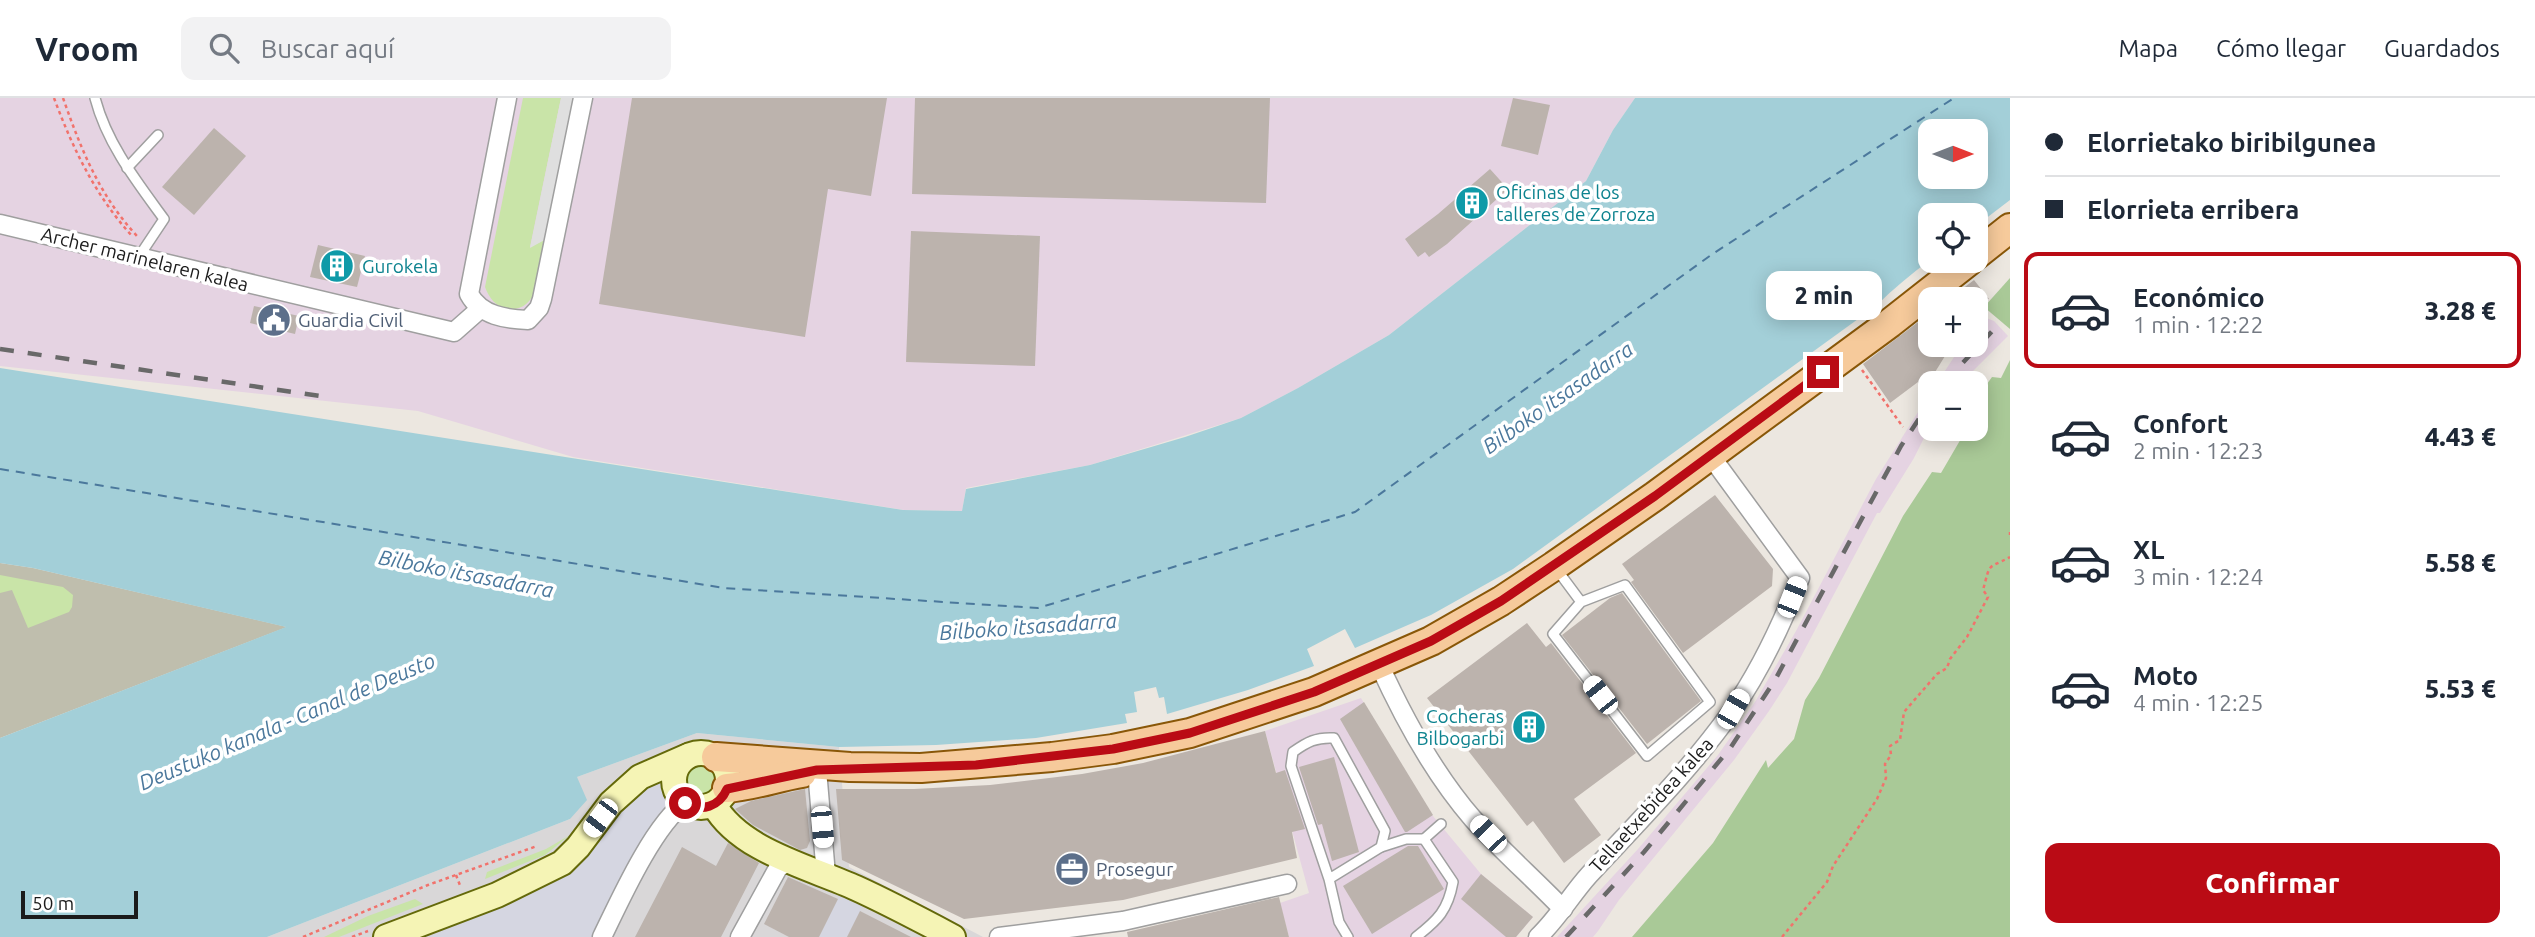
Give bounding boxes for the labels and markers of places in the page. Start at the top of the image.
place label: Oficinas de los talleres de Zorroza [1496,181,1655,225]
building icon: Oficinas de los talleres de Zorroza [1453,184,1491,222]
building icon: Gurokela [318,247,356,285]
place label: Gurokela [362,255,438,277]
public building icon: Guardia Civil [255,301,293,339]
place label: Guardia Civil [298,309,403,331]
place label: Cocheras Bilbogarbi [1416,705,1504,749]
building icon: Cocheras Bilbogarbi [1510,708,1548,746]
office icon: Prosegur [1053,850,1091,888]
place label: Prosegur [1096,858,1173,880]

